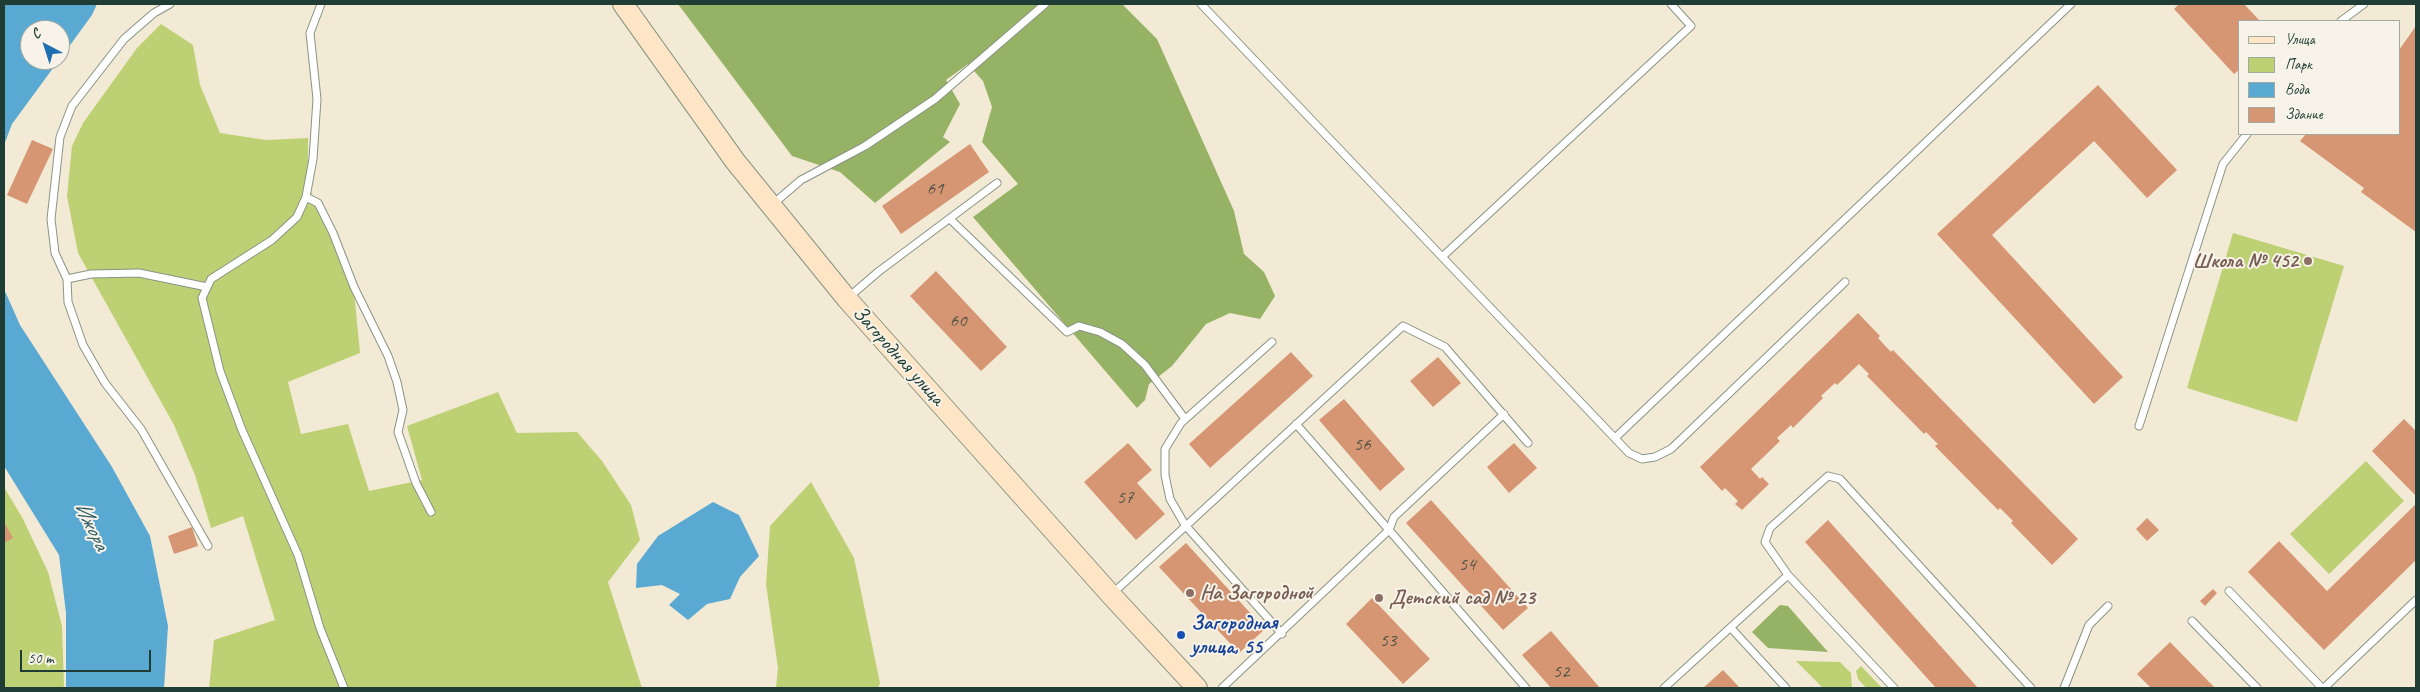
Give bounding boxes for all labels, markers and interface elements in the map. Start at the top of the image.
north arrow [20,20,70,70]
legend [2238,20,2400,135]
text: С [28,25,44,43]
text: Улица [2285,30,2315,49]
text: Парк [2285,55,2312,74]
text: Вода [2285,80,2309,99]
text: Здание [2285,105,2323,124]
house number: 61 [926,178,944,200]
place label: Школа № 452 [2192,248,2298,274]
marker: Школа № 452 [2302,255,2314,267]
street label: Загородная улица [847,301,949,411]
house number: 60 [949,310,967,332]
house number: 56 [1353,434,1371,456]
house number: 57 [1116,487,1134,509]
water label: Ижора [68,497,114,555]
house number: 54 [1458,554,1476,576]
place label: На Загородной [1200,580,1313,606]
place label: Детский сад № 23 [1389,585,1535,611]
marker: На Загородной [1184,587,1196,599]
marker: Детский сад № 23 [1373,592,1385,604]
place label: Загородная улица, 55 [1191,610,1277,660]
marker: Загородная улица, 55 [1175,629,1187,641]
house number: 53 [1379,630,1397,652]
scale bar [22,640,154,672]
text: 50 m [28,649,54,668]
house number: 52 [1552,661,1570,683]

